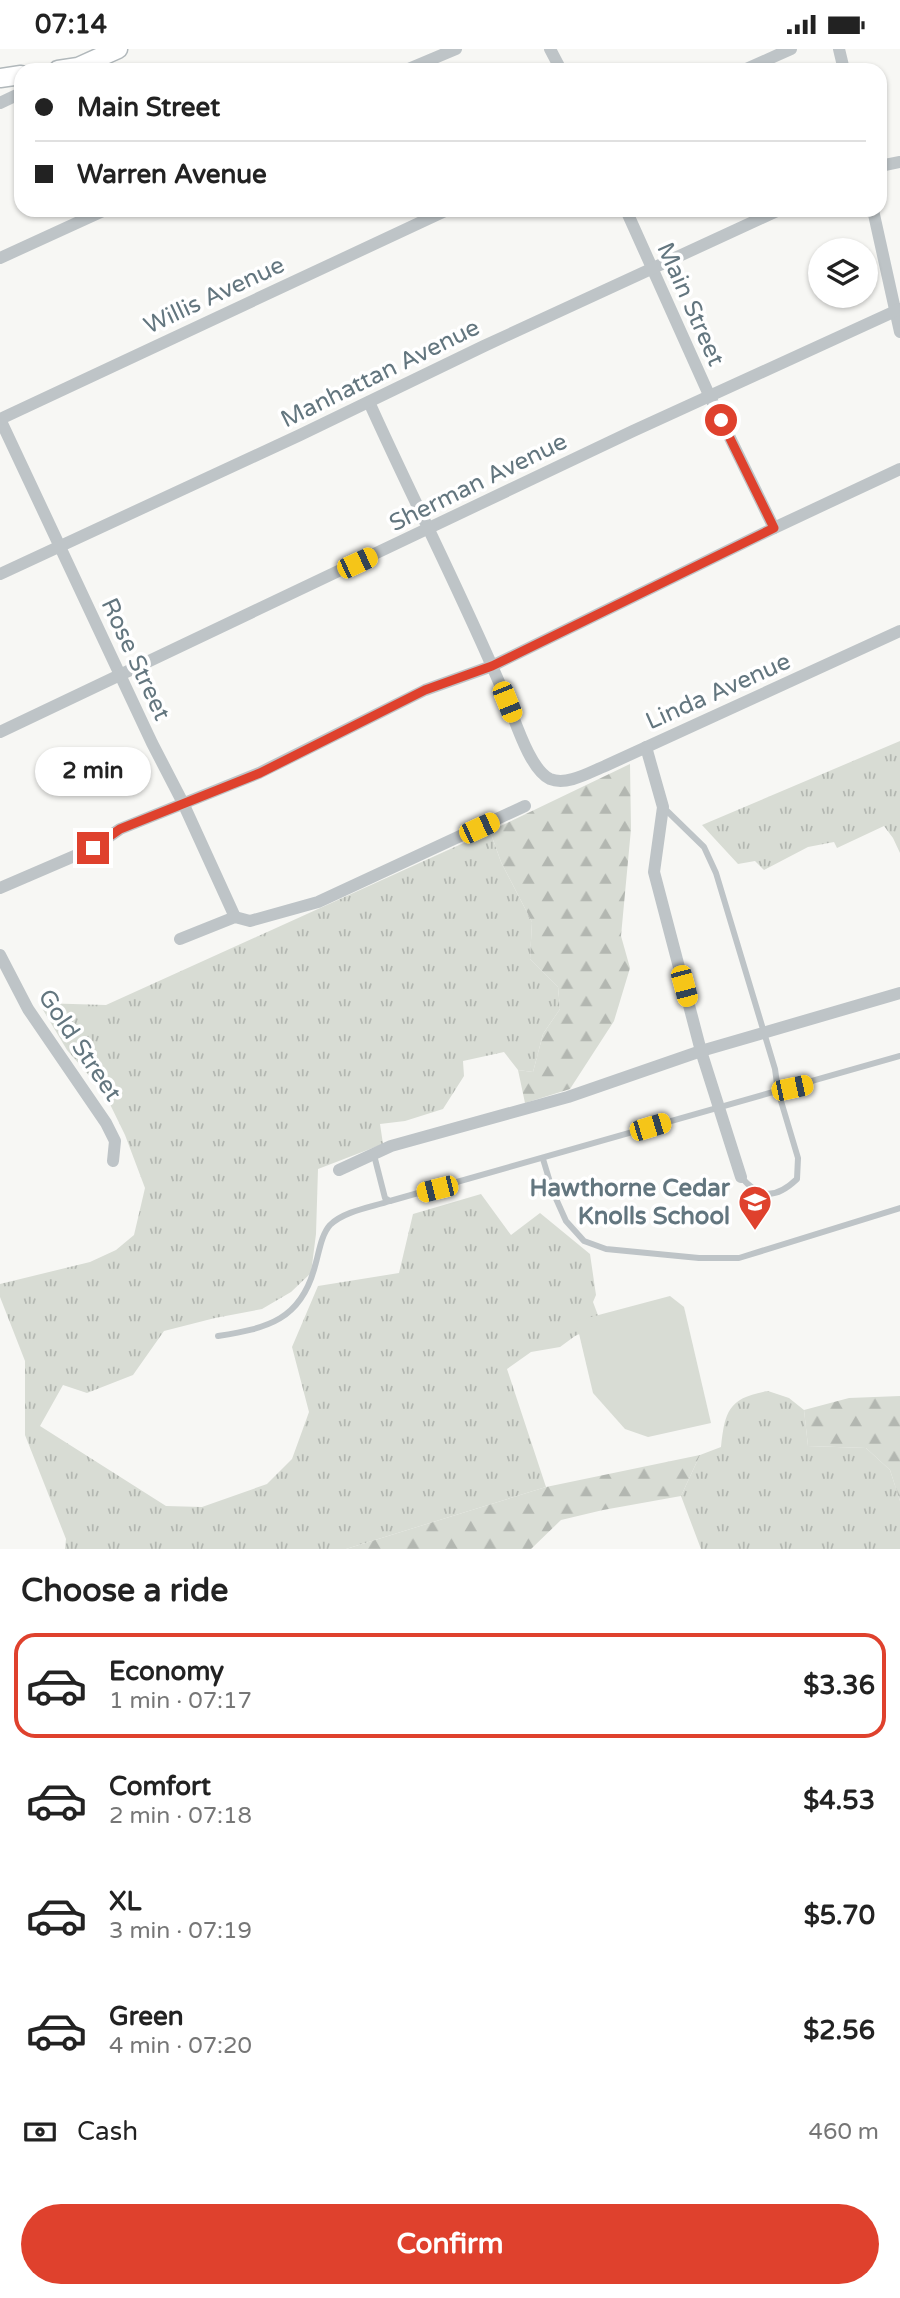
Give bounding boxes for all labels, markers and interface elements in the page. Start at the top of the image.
text: 07:14 [35,9,107,40]
text: Main Street [77,92,220,123]
text: Warren Avenue [77,159,267,190]
street label: Main Street [650,238,731,370]
map controls [808,238,878,308]
button: layers [808,238,878,308]
street label: Willis Avenue [139,250,289,341]
street label: Manhattan Avenue [276,313,484,434]
route start [705,404,737,436]
street label: Sherman Avenue [385,427,572,538]
car [334,545,381,581]
street label: Rose Street [95,593,177,725]
street label: Linda Avenue [641,647,795,736]
car [490,679,525,725]
callout: 2 min [35,747,151,795]
text: 2 min [62,757,124,785]
car [456,810,503,846]
route end [77,832,109,864]
car [669,963,700,1009]
street label: Gold Street [32,984,128,1107]
car [770,1073,815,1103]
car [627,1111,674,1143]
car [415,1174,460,1204]
place label: Hawthorne Cedar Knolls School [529,1174,731,1231]
school or university icon: Hawthorne Cedar Knolls School [736,1183,774,1232]
text: Choose a ride [21,1572,228,1610]
icon: car [25,1654,88,1717]
text: Economy [109,1656,224,1687]
text: $3.36 [803,1670,875,1701]
text: 1 min · 07:17 [109,1687,252,1715]
icon: car [25,1769,88,1832]
text: Comfort [109,1771,211,1802]
text: $4.53 [803,1785,875,1816]
text: 2 min · 07:18 [109,1802,252,1830]
icon: car [25,1884,88,1947]
text: XL [109,1886,141,1917]
text: $5.70 [804,1900,875,1931]
text: 3 min · 07:19 [109,1917,252,1945]
icon: car [25,1999,88,2062]
text: Green [109,2001,184,2032]
text: $2.56 [803,2015,875,2046]
text: 4 min · 07:20 [109,2032,252,2060]
icon: cash [21,2113,59,2151]
text: Cash [77,2116,138,2147]
text: 460 m [809,2118,879,2146]
button: Confirm [21,2204,879,2284]

